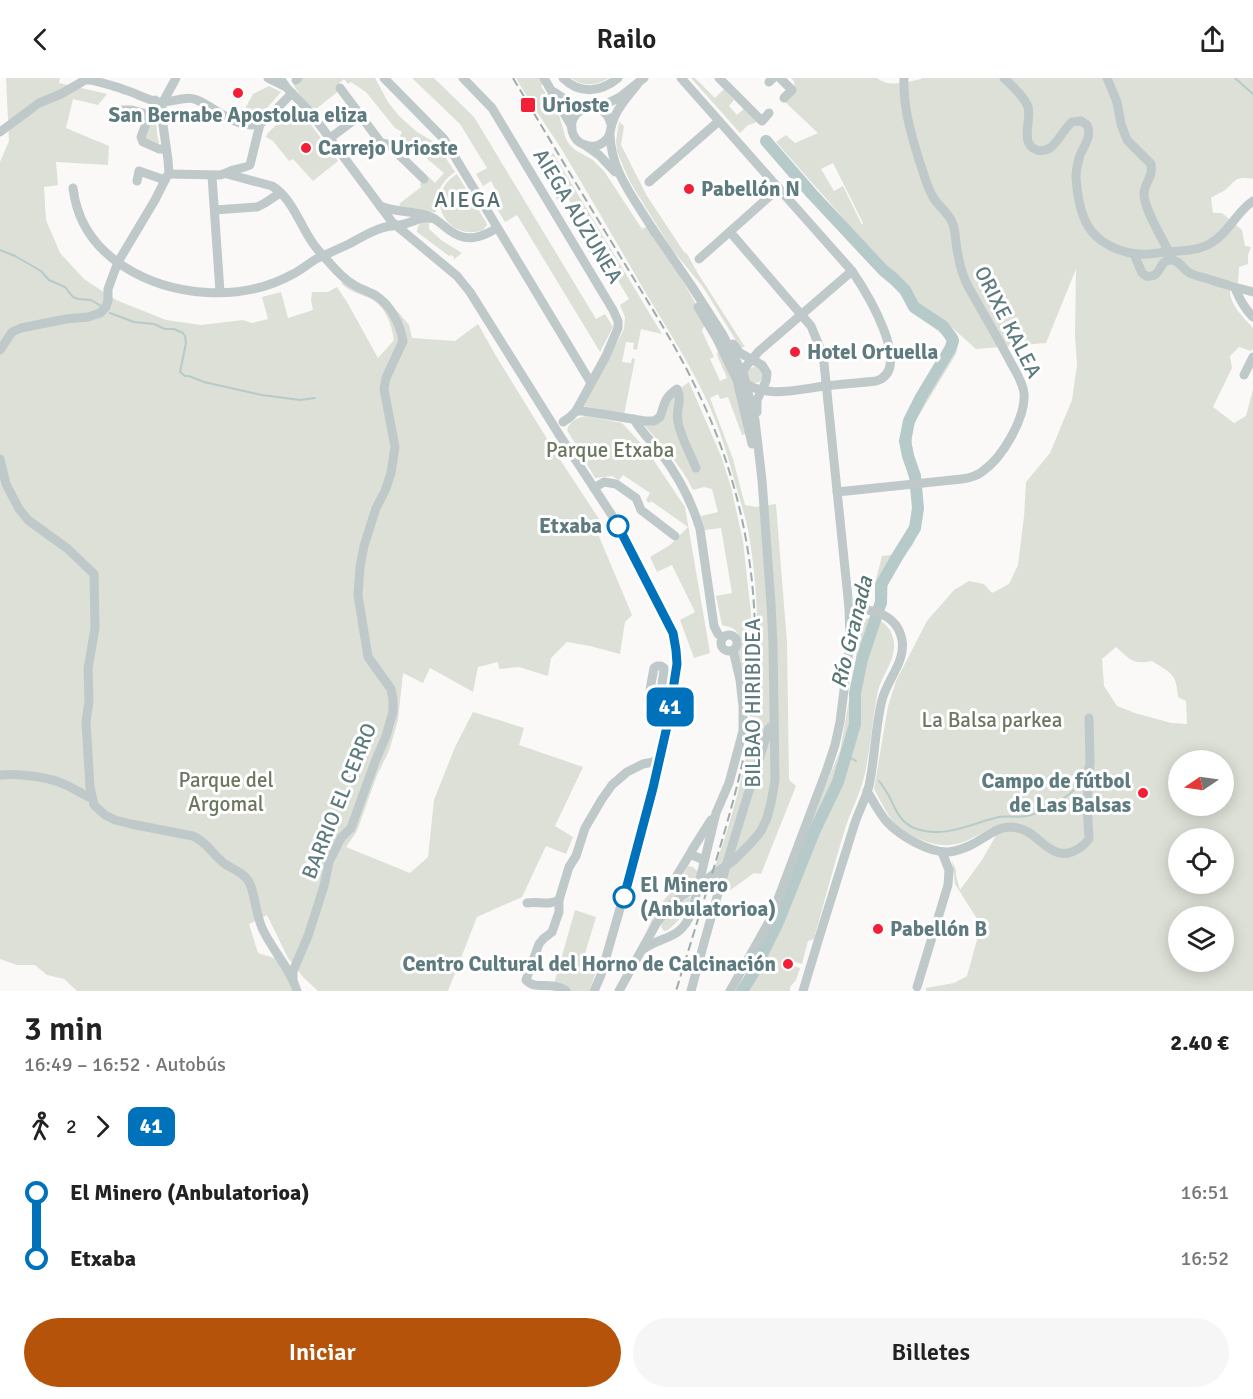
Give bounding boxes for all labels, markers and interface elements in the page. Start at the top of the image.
icon: back [24,23,57,56]
text: Railo [597,23,656,56]
icon: share [1196,23,1229,56]
marker: San Bernabe Apostolua eliza [231,86,245,100]
place label: Urioste [542,92,610,118]
marker: Urioste [519,96,537,114]
place label: San Bernabe Apostolua eliza [109,102,368,128]
place label: Carrejo Urioste [318,135,458,161]
marker: Carrejo Urioste [299,141,313,155]
street label: AIEGA AUZUNEA [528,144,629,288]
place label: Pabellón N [701,176,800,202]
marker: Pabellón N [682,182,696,196]
district label: AIEGA [434,186,502,213]
street label: ORIXE KALEA [969,262,1047,383]
place label: Hotel Ortuella [807,339,939,365]
marker: Hotel Ortuella [788,345,802,359]
park label: Parque Etxaba [546,437,674,463]
place label: Etxaba [539,513,602,539]
marker: Etxaba [607,515,629,537]
water label: Río Granada [825,572,879,691]
street label: BILBAO HIRIBIDEA [740,618,766,788]
line badge: 41 [643,688,697,726]
text: 41 [659,694,681,720]
park label: La Balsa parkea [922,707,1062,733]
street label: BARRIO EL CERRO [296,719,382,883]
north arrow [1168,750,1234,816]
map controls [1168,750,1234,972]
park label: Parque del Argomal [178,767,274,817]
place label: Campo de fútbol de Las Balsas [981,768,1131,818]
marker: Campo de fútbol de Las Balsas [1136,786,1150,800]
button: locate [1168,828,1234,894]
place label: El Minero (Anbulatorioa) [640,872,776,922]
marker: El Minero (Anbulatorioa) [613,886,635,908]
button: layers [1168,906,1234,972]
place label: Pabellón B [890,916,987,942]
marker: Pabellón B [871,922,885,936]
place label: Centro Cultural del Horno de Calcinación [402,951,776,977]
marker: Centro Cultural del Horno de Calcinación [781,957,795,971]
text: 3 min [24,1009,103,1050]
text: 2.40 € [1170,1029,1229,1056]
text: 16:49 – 16:52 · Autobús [24,1052,226,1077]
icon: walk [24,1110,57,1143]
icon: forward [86,1110,119,1143]
text: 41 [140,1113,163,1139]
text: 2 [66,1114,77,1139]
text: El Minero (Anbulatorioa) [70,1179,309,1206]
text: 16:51 [1180,1180,1229,1205]
text: Etxaba [70,1245,136,1272]
text: 16:52 [1180,1246,1229,1271]
button: Iniciar [24,1318,621,1387]
button: Billetes [633,1318,1229,1387]

